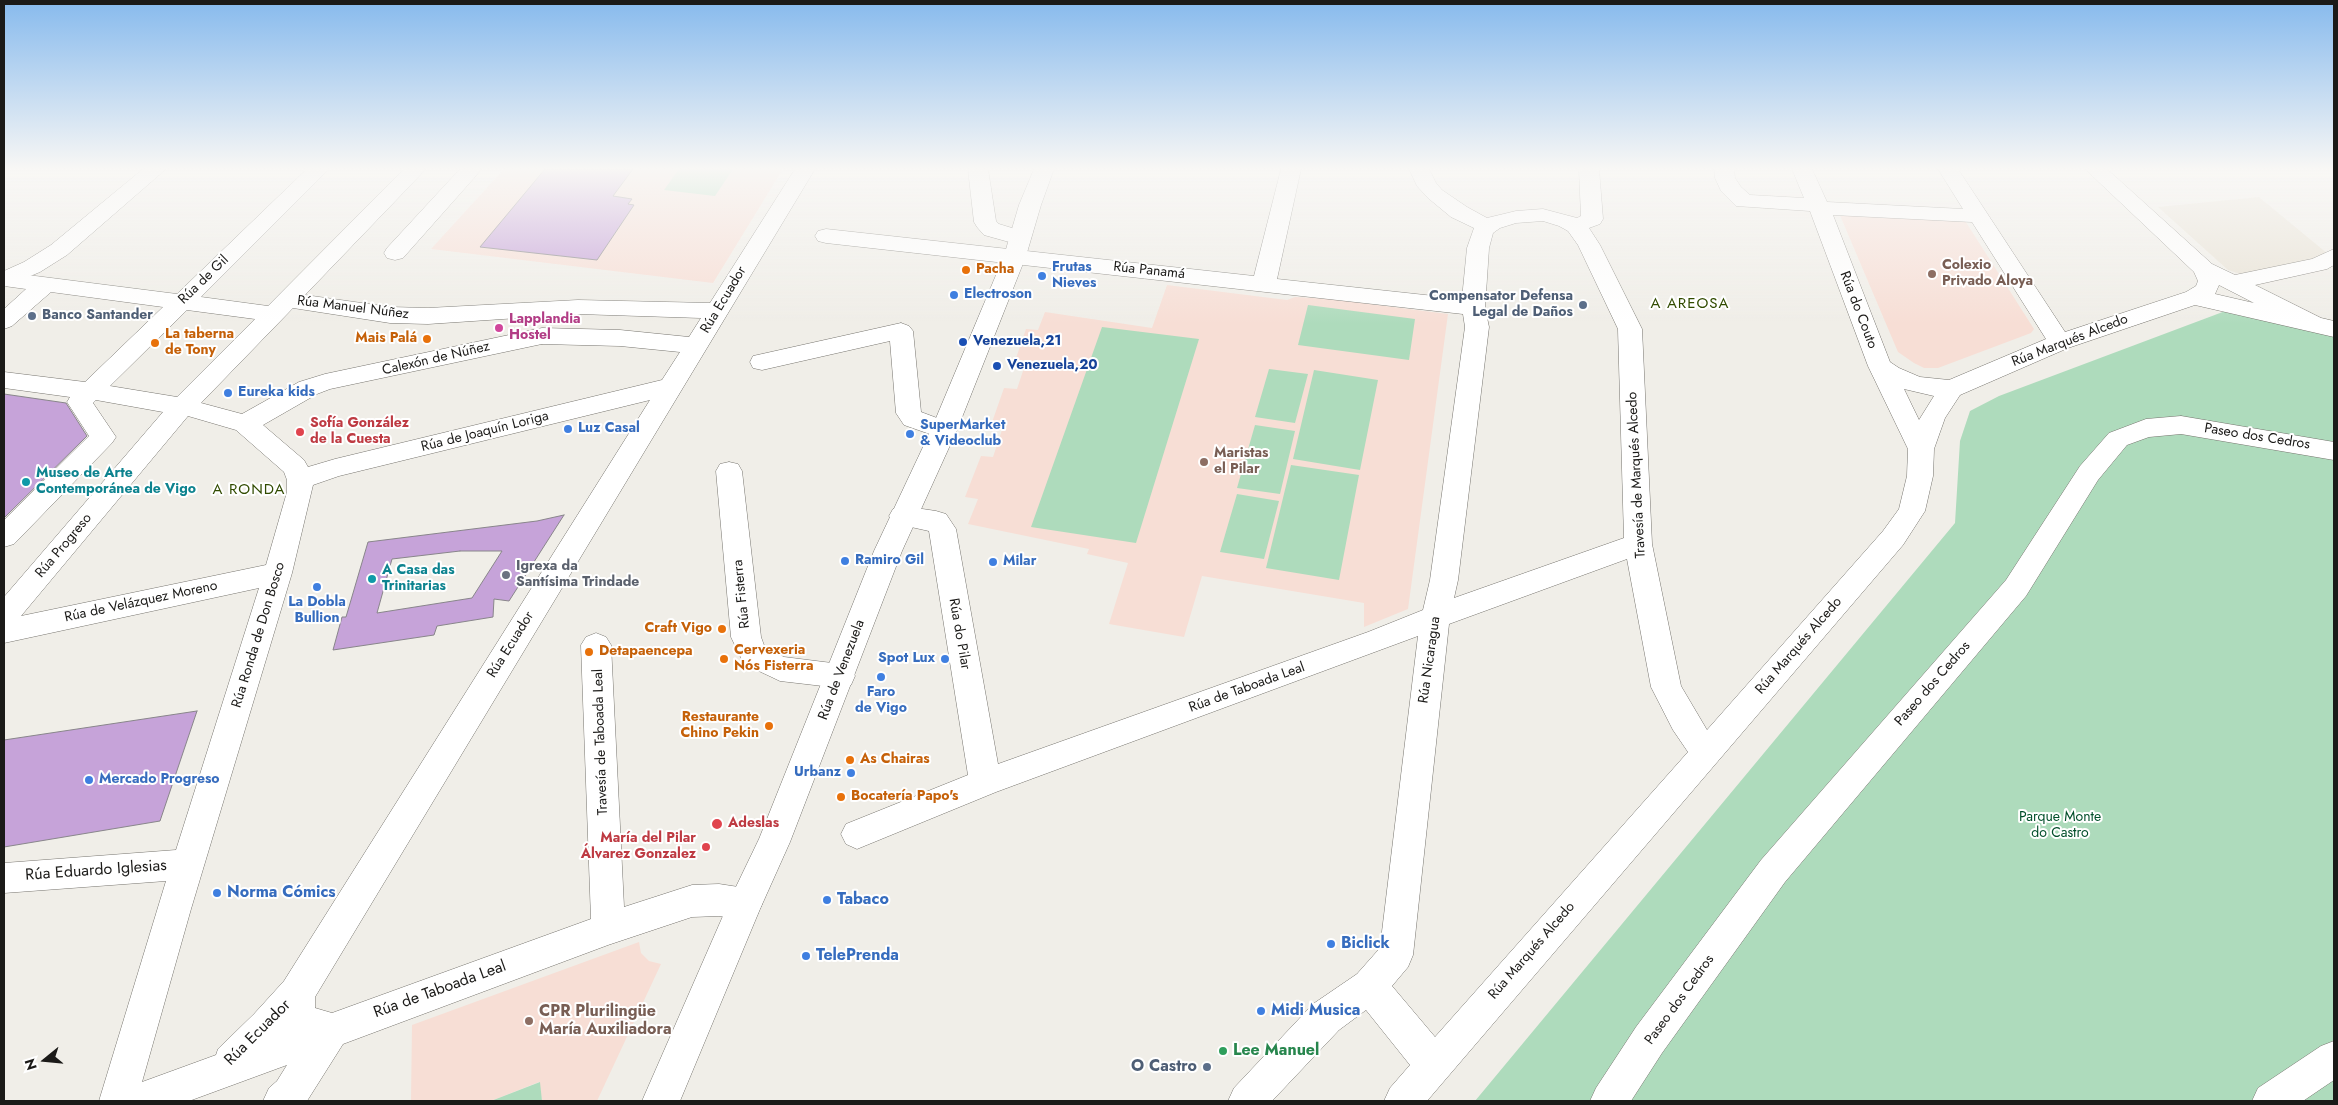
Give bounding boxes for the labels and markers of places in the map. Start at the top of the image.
place label: Colexio Privado Aloya [1942,258,2033,290]
place label: Frutas Nieves [1052,260,1096,292]
place label: Pacha [976,262,1014,278]
marker: Pacha [960,264,972,276]
marker: Colexio Privado Aloya [1926,268,1938,280]
marker: Frutas Nieves [1036,270,1048,282]
place label: Electroson [964,287,1032,303]
marker: Electroson [948,289,960,301]
place label: Compensator Defensa Legal de Daños [1429,289,1573,322]
marker: Compensator Defensa Legal de Daños [1577,299,1589,311]
place label: Banco Santander [42,308,153,324]
marker: Banco Santander [26,310,38,322]
place label: Lapplandia Hostel [509,312,581,344]
marker: Lapplandia Hostel [493,322,505,334]
place label: La taberna de Tony [165,327,234,360]
place label: Mais Palá [355,331,417,347]
marker: Mais Palá [421,333,433,345]
place label: Venezuela,21 [973,334,1061,350]
marker: Venezuela,21 [957,336,969,348]
marker: La taberna de Tony [149,337,161,349]
place label: Venezuela,20 [1007,358,1098,374]
marker: Venezuela,20 [991,360,1003,372]
place label: Eureka kids [238,385,315,401]
marker: Eureka kids [222,387,234,399]
place label: Sofía González de la Cuesta [310,416,409,448]
place label: SuperMarket & Videoclub [920,418,1005,451]
place label: Luz Casal [578,421,640,437]
marker: Luz Casal [562,423,574,435]
marker: Sofía González de la Cuesta [294,426,306,438]
marker: SuperMarket & Videoclub [904,428,916,440]
place label: Maristas el Pilar [1214,446,1268,478]
marker: Maristas el Pilar [1198,456,1210,468]
place label: Museo de Arte Contemporánea de Vigo [36,466,196,498]
marker: Museo de Arte Contemporánea de Vigo [20,476,32,488]
place label: Ramiro Gil [855,553,924,569]
place label: Milar [1003,554,1036,570]
marker: Ramiro Gil [839,555,851,567]
marker: Milar [987,556,999,568]
place label: Igrexa da Santísima Trindade [516,559,639,592]
place label: A Casa das Trinitarias [382,563,455,596]
marker: Igrexa da Santísima Trindade [500,569,512,581]
marker: A Casa das Trinitarias [366,573,378,585]
marker: La Dobla Bullion [311,581,323,593]
place label: La Dobla Bullion [288,595,346,628]
place label: Craft Vigo [644,621,712,637]
marker: Craft Vigo [716,623,728,635]
place label: Cervexeria Nós Fisterra [734,643,813,676]
place label: Detapaencepa [599,644,693,660]
marker: Detapaencepa [583,646,595,658]
place label: Spot Lux [878,651,935,667]
marker: Cervexeria Nós Fisterra [718,653,730,665]
marker: Spot Lux [939,653,951,665]
marker: Faro de Vigo [875,671,887,683]
place label: Faro de Vigo [855,685,907,718]
place label: Restaurante Chino Pekin [681,710,759,742]
marker: Restaurante Chino Pekin [763,720,775,732]
place label: As Chairas [860,752,930,768]
marker: As Chairas [844,754,856,766]
place label: Urbanz [794,765,841,781]
marker: Urbanz [845,767,857,779]
place label: Mercado Progreso [99,772,220,788]
marker: Mercado Progreso [83,774,95,786]
place label: Bocatería Papo's [851,789,958,805]
marker: Bocatería Papo's [835,791,847,803]
place label: Adeslas [728,816,779,832]
marker: Adeslas [710,817,724,831]
place label: María del Pilar Álvarez Gonzalez [581,831,696,864]
marker: María del Pilar Álvarez Gonzalez [700,841,712,853]
place label: Norma Cómics [227,883,336,903]
marker: Norma Cómics [211,887,223,899]
place label: Tabaco [837,890,889,910]
marker: Tabaco [821,894,833,906]
place label: Biclick [1341,934,1390,954]
marker: Biclick [1325,938,1337,950]
place label: TelePrenda [816,946,899,966]
marker: TelePrenda [800,950,812,962]
place label: Midi Musica [1271,1001,1360,1021]
place label: CPR Plurilingüe María Auxiliadora [539,1002,672,1040]
marker: Midi Musica [1255,1005,1267,1017]
marker: CPR Plurilingüe María Auxiliadora [523,1015,535,1027]
place label: Lee Manuel [1233,1041,1319,1061]
marker: Lee Manuel [1217,1045,1229,1057]
place label: O Castro [1131,1057,1197,1077]
marker: O Castro [1201,1061,1213,1073]

